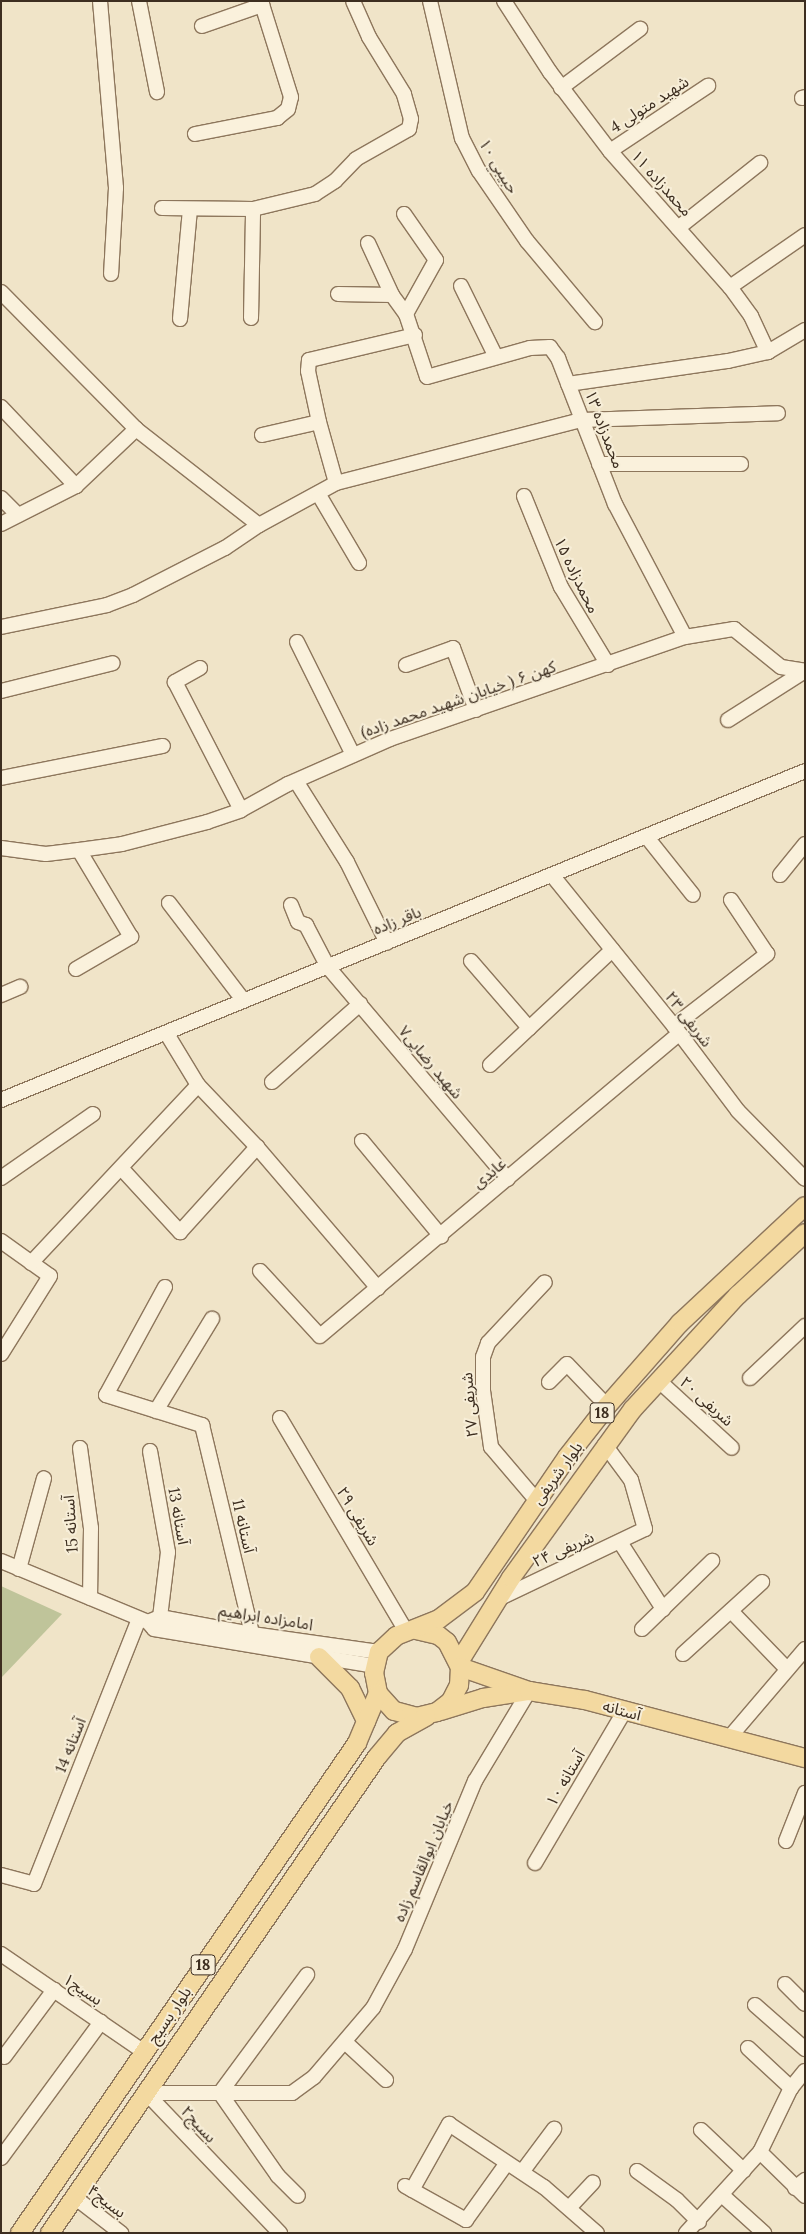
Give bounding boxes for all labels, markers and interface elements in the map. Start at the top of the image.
street label: شهید متولی 4 [606,71,692,137]
street label: حبيبي ١٠ [475,135,523,197]
street label: محمدزاده ۱۱ [627,146,697,220]
street label: محمدزاده ۱۳ [581,387,629,471]
street label: محمدزاده ۱۵ [550,534,604,616]
street label: کهن ۶ ( خیابان شهید محمد زاده) [358,656,558,742]
street label: باقر زاده [370,902,424,938]
street label: شریفی ۲۳ [661,987,717,1051]
street label: شهید رضایی۷ [395,1022,467,1102]
street label: عابدی [468,1154,510,1192]
street label: شریفی ۲۷ [457,1372,481,1438]
street label: شریفی ۲۰ [676,1372,738,1430]
road number: 18 [590,1400,614,1426]
street label: بلوار شریفی [528,1438,586,1508]
street label: شریفی ۲۹ [333,1483,383,1549]
street label: آستانه 13 [165,1486,193,1546]
street label: آستانه 15 [58,1495,82,1553]
street label: آستانه 11 [228,1497,260,1555]
street label: شریفی ۲۴ [529,1527,597,1571]
street label: امامزاده ابراهیم [217,1600,315,1634]
street label: آستانه [601,1696,643,1724]
street label: آستانه 14 [50,1715,90,1775]
street label: آستانه ۱۰ [541,1747,589,1809]
street label: خیابان ابوالقاسم زاده [389,1798,457,1924]
road number: 18 [190,1952,216,1978]
street label: بسیج۱ [60,1969,106,2009]
street label: بلوار بسیج [143,1983,195,2047]
street label: بسیج۲ [177,2102,221,2146]
street label: بسیج۴ [84,2180,130,2222]

